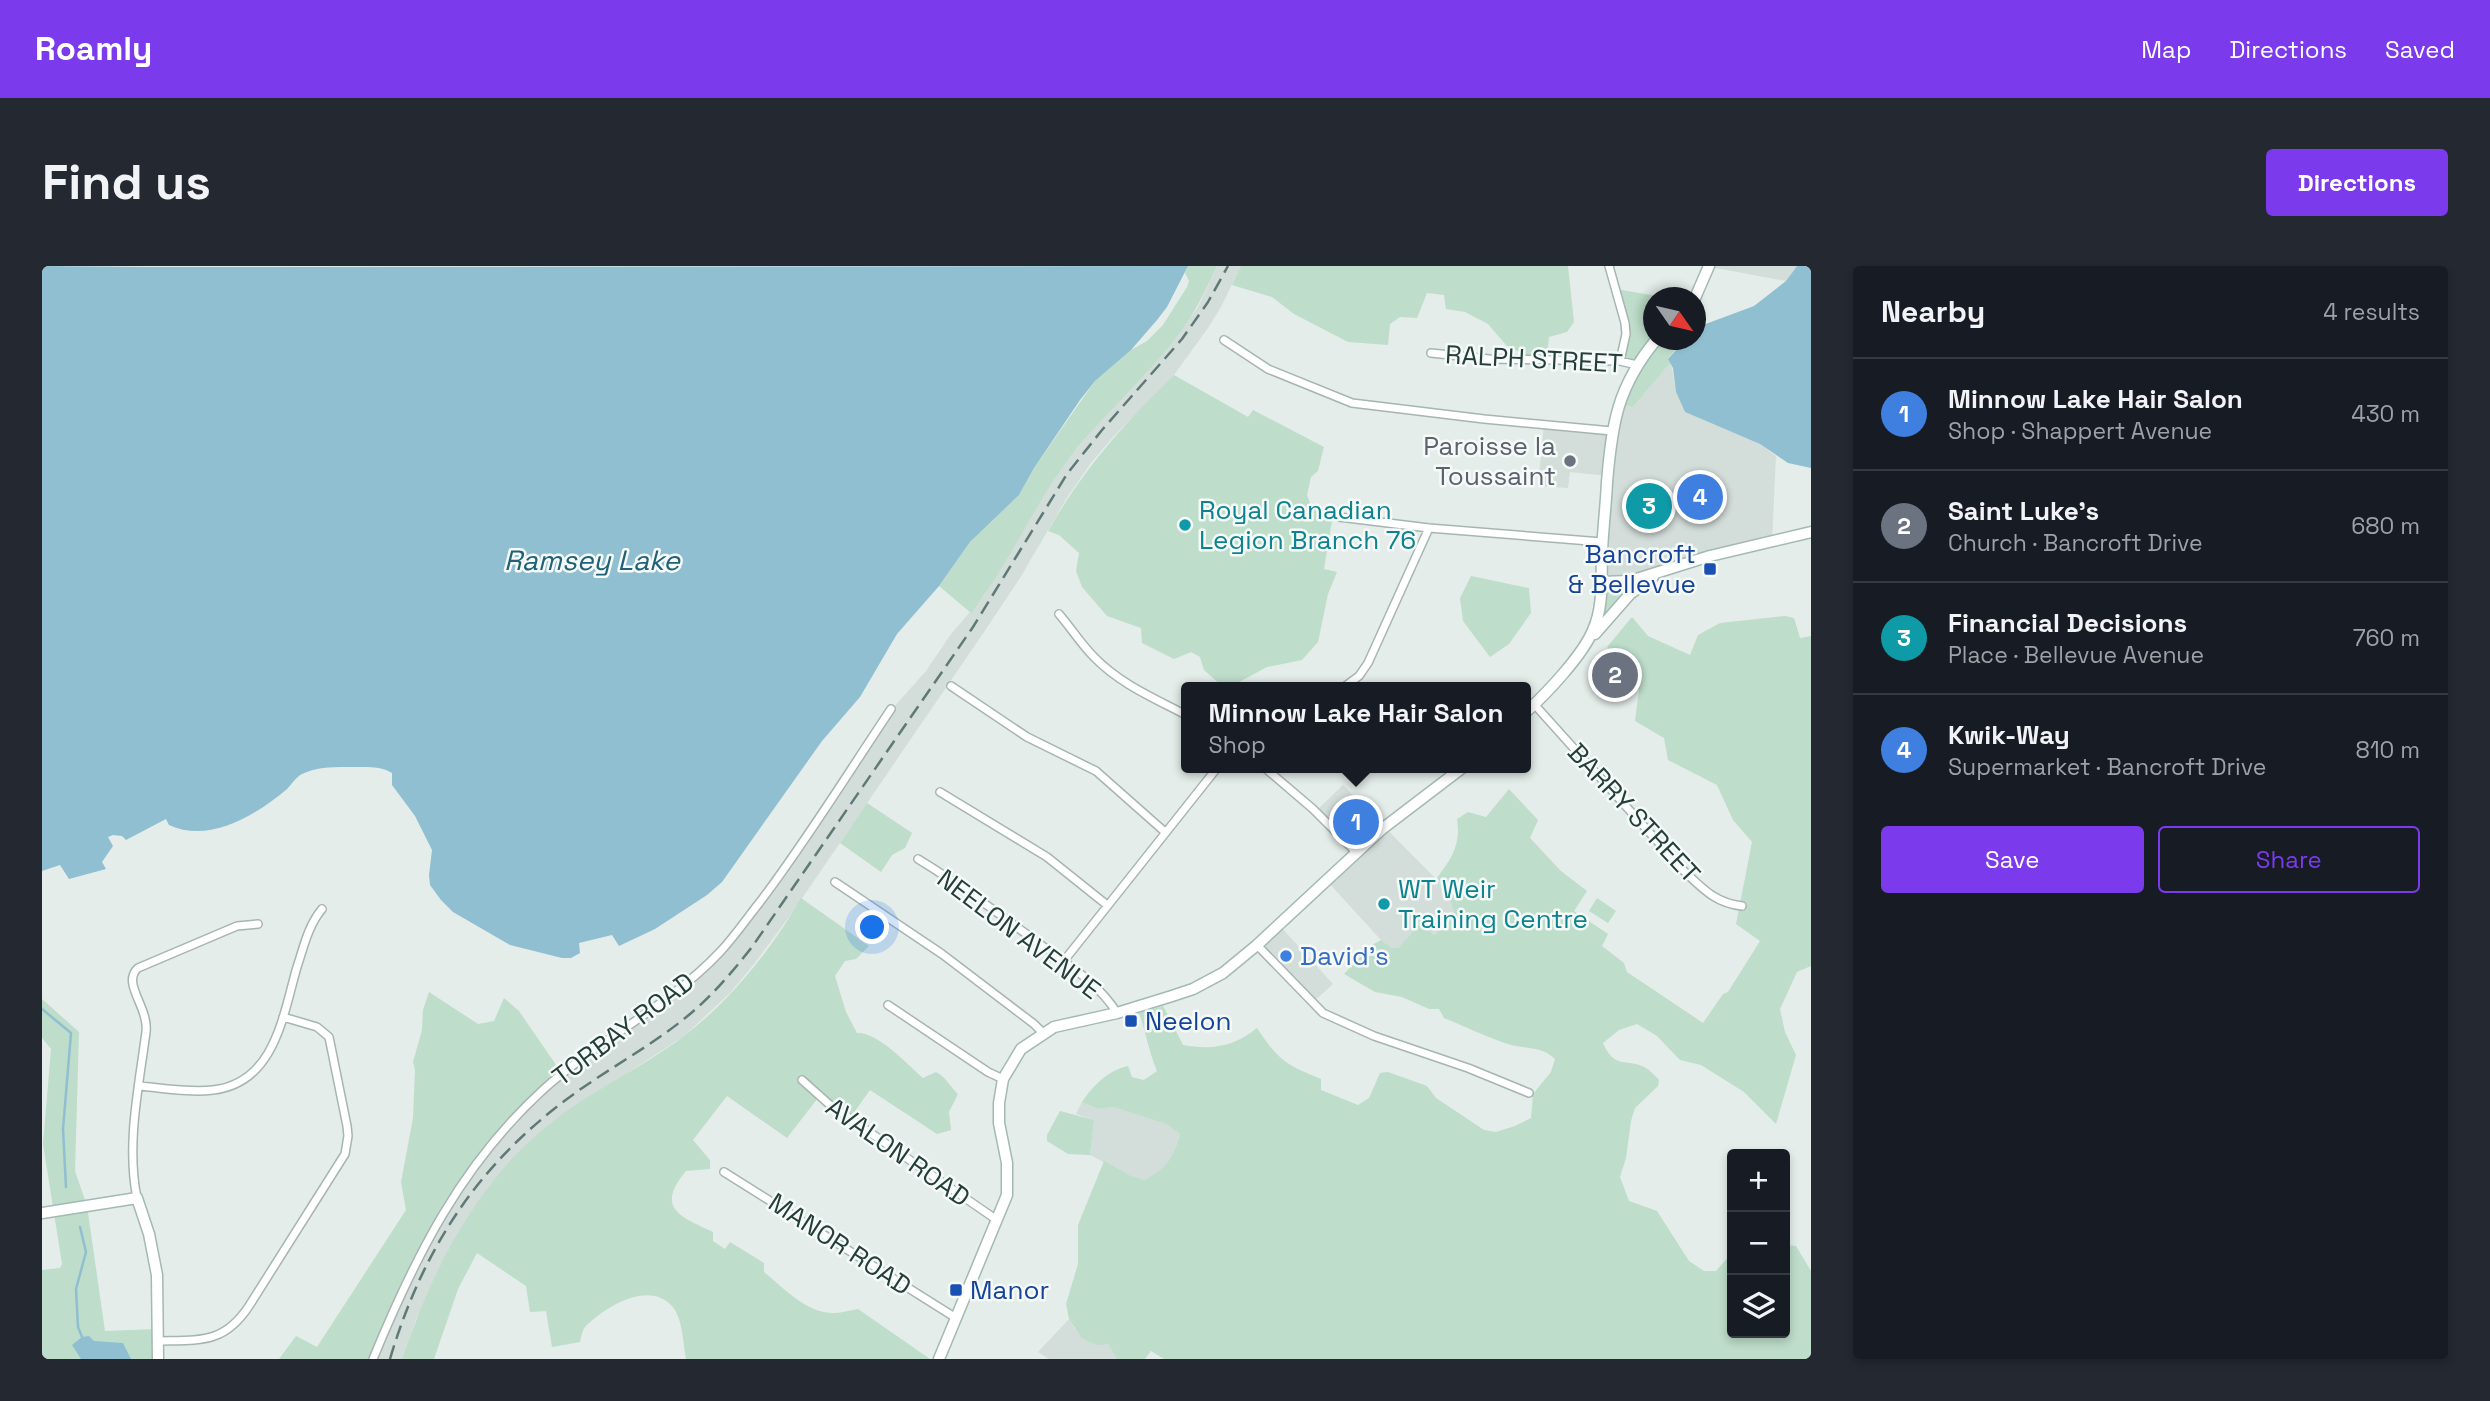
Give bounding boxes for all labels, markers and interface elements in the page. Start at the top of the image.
text: Roamly [35,28,152,70]
text: Map [2141,34,2191,65]
text: Directions [2229,34,2347,65]
text: Saved [2385,34,2455,65]
button: Directions [2266,149,2448,216]
text: Find us [42,151,211,213]
north arrow [1643,287,1706,350]
text: Nearby [1881,292,1985,331]
text: 4 results [2323,297,2420,327]
street label: RALPH STREET [1444,337,1624,381]
text: Minnow Lake Hair Salon [1948,382,2243,416]
text: 1 [1899,399,1909,429]
text: 430 m [2351,399,2420,429]
text: Shop · Shappert Avenue [1948,416,2212,446]
place label: Paroisse la Toussaint [1423,429,1556,493]
marker: Paroisse la Toussaint [1562,453,1578,469]
pin: 4 [1677,471,1723,523]
pin: 3 [1626,480,1672,532]
place label: Royal Canadian Legion Branch 76 [1199,493,1416,557]
text: Saint Luke's [1948,494,2099,528]
text: 2 [1897,511,1911,541]
text: 680 m [2351,511,2420,541]
marker: Royal Canadian Legion Branch 76 [1177,517,1193,533]
text: Church · Bancroft Drive [1948,528,2203,558]
place label: Bancroft & Bellevue [1568,537,1696,601]
water label: Ramsey Lake [504,542,681,578]
marker: Bancroft & Bellevue [1702,561,1718,577]
text: Financial Decisions [1948,606,2187,640]
text: 3 [1897,623,1911,653]
text: 760 m [2353,623,2420,653]
text: Place · Bellevue Avenue [1948,640,2204,670]
pin: 2 [1592,649,1638,701]
popup [1181,682,1531,773]
text: Minnow Lake Hair Salon [1209,696,1503,730]
text: Kwik-Way [1948,718,2070,752]
text: Shop [1209,730,1266,760]
text: 4 [1897,735,1911,765]
text: 810 m [2356,735,2420,765]
street label: BARRY STREET [1560,736,1708,890]
text: Supermarket · Bancroft Drive [1948,752,2266,782]
pin: 1 [1333,796,1379,848]
button: Save [1881,826,2144,893]
button: Share [2158,826,2420,893]
street label: NEELON AVENUE [930,861,1108,1007]
place label: WT Weir Training Centre [1398,872,1588,936]
marker: WT Weir Training Centre [1376,896,1392,912]
your location [855,910,889,944]
place label: David's [1300,939,1389,973]
marker: David's [1278,948,1294,964]
street label: TORBAY ROAD [545,965,701,1093]
place label: Neelon [1145,1004,1231,1038]
marker: Neelon [1123,1013,1139,1029]
street label: AVALON ROAD [819,1090,977,1214]
map controls [1727,1149,1790,1338]
button: + [1727,1149,1790,1212]
street label: MANOR ROAD [762,1185,918,1303]
button: − [1727,1212,1790,1275]
place label: Manor [970,1273,1049,1307]
button: layers [1727,1275,1790,1338]
marker: Manor [948,1282,964,1298]

